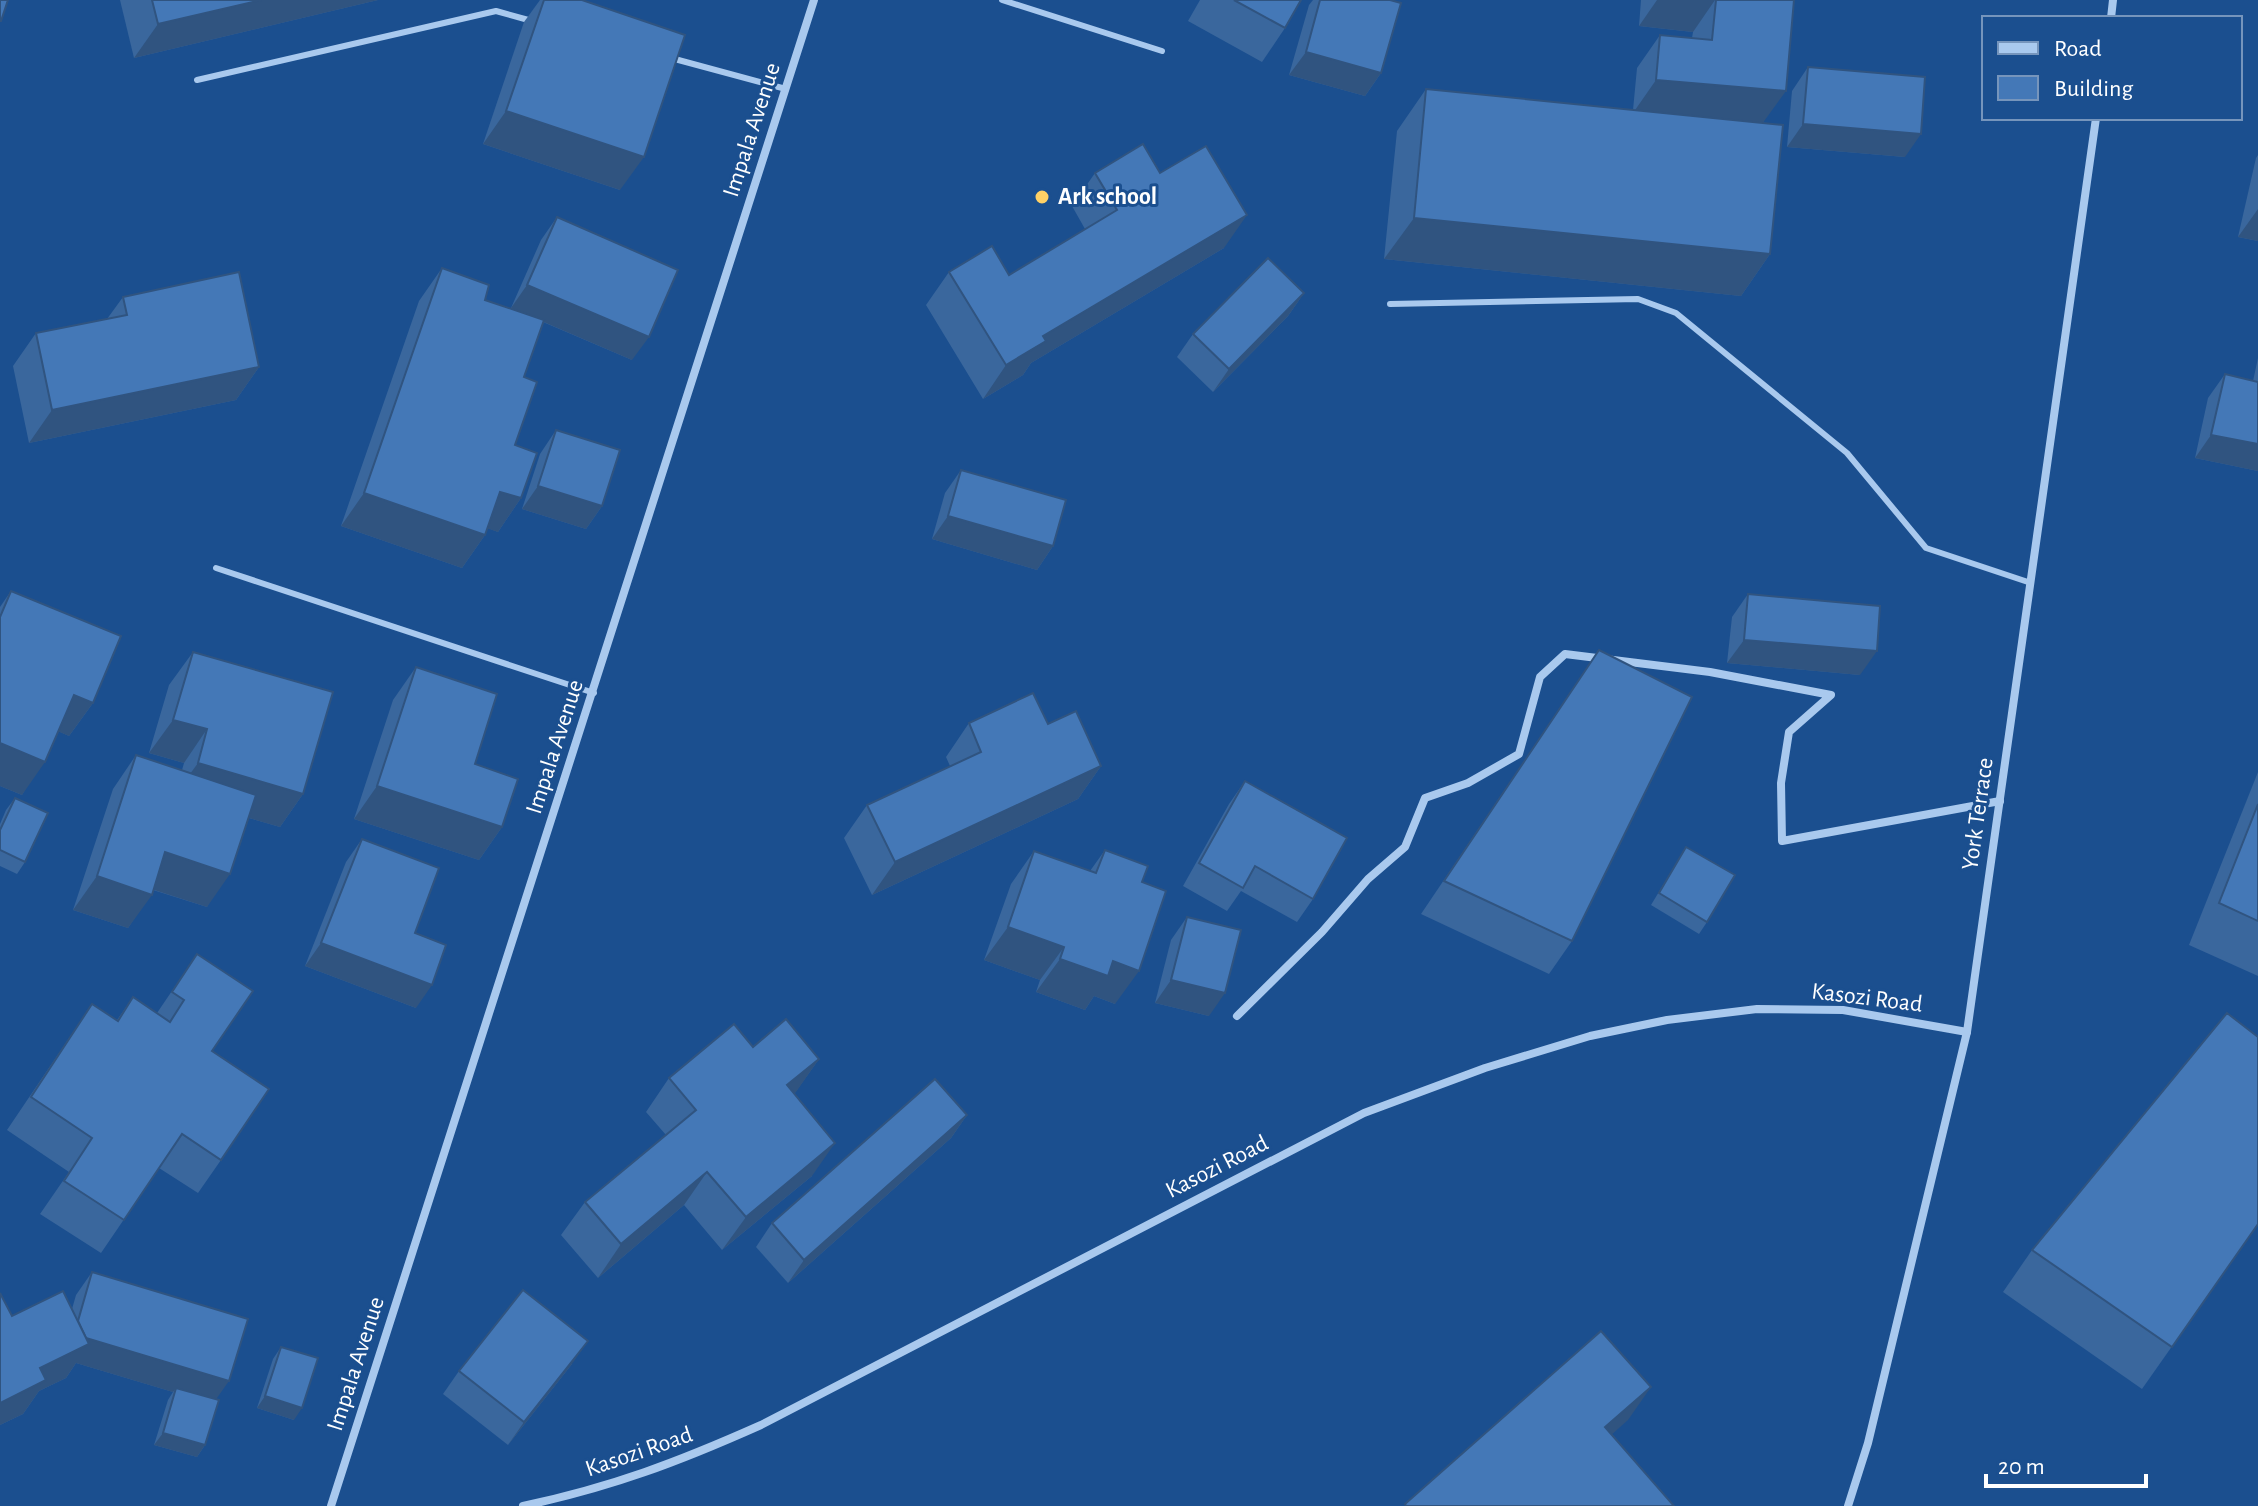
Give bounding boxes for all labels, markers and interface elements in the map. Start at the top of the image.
legend [1982,16,2242,120]
text: Road [2054,37,2102,61]
street label: Impala Avenue [719,60,785,200]
text: Building [2054,77,2133,101]
place label: Ark school [1058,185,1157,209]
marker: Ark school [1033,188,1051,206]
street label: Impala Avenue [522,677,588,817]
street label: York Terrace [1958,756,1998,872]
street label: Kasozi Road [1810,979,1924,1017]
street label: Kasozi Road [1162,1131,1272,1203]
street label: Impala Avenue [323,1294,389,1434]
street label: Kasozi Road [582,1422,696,1482]
scale bar [1986,1438,2146,1488]
text: 20 m [1998,1455,2045,1479]

